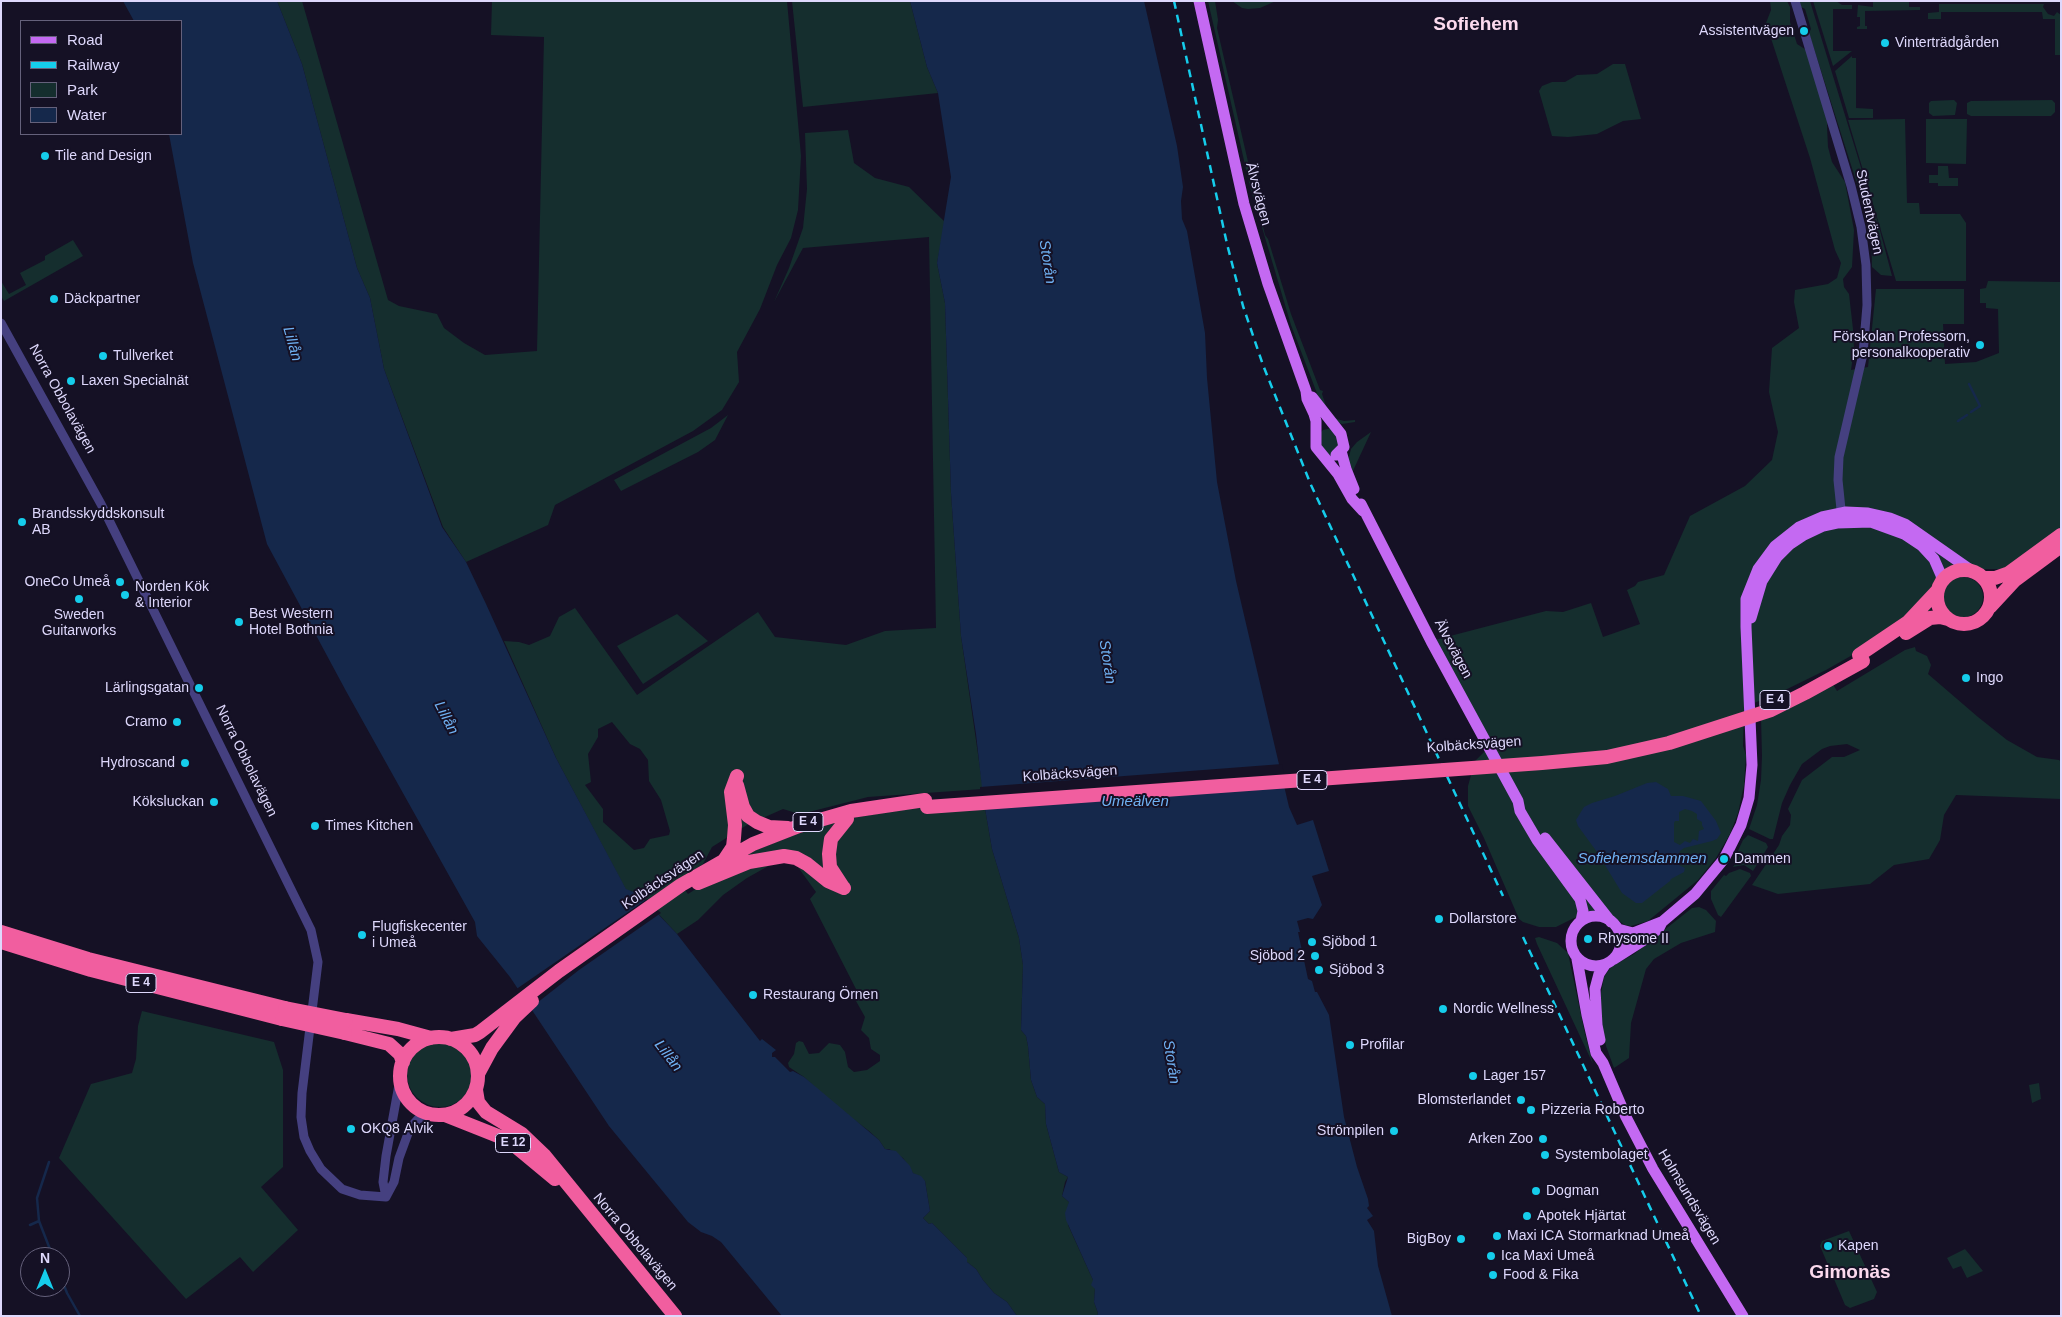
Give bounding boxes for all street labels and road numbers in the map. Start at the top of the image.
street label: Älvsvägen [1242,161,1274,227]
street label: Studentvägen [1852,168,1886,256]
street label: Norra Obbolavägen [25,341,99,457]
street label: Älvsvägen [1430,617,1476,681]
road number: E 4 [1760,690,1790,710]
street label: Norra Obbolavägen [212,702,280,820]
street label: Kolbäcksvägen [1426,733,1522,757]
street label: Kolbäcksvägen [1022,762,1118,786]
road number: E 4 [1297,770,1327,790]
road number: E 4 [793,812,823,832]
street label: Kolbäcksvägen [619,846,707,914]
road number: E 4 [126,974,156,992]
road number: E 12 [496,1134,530,1152]
street label: Holmsundsvägen [1654,1146,1724,1248]
street label: Norra Obbolavägen [589,1190,681,1294]

